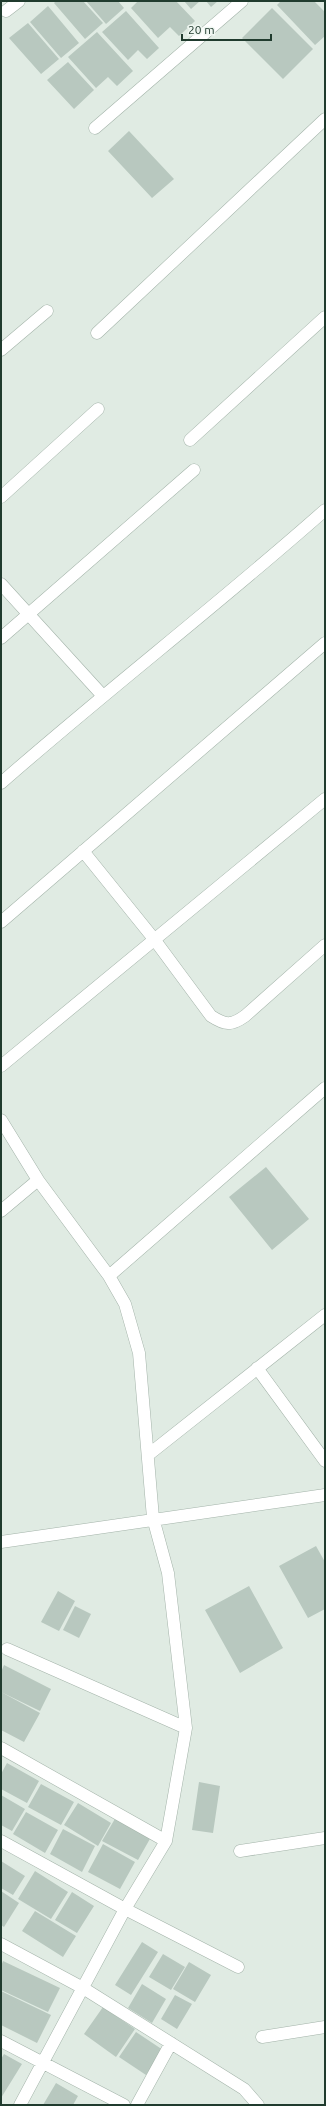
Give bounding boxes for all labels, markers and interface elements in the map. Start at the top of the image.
scale bar [182,16,271,42]
text: 20 m [188,23,215,36]

